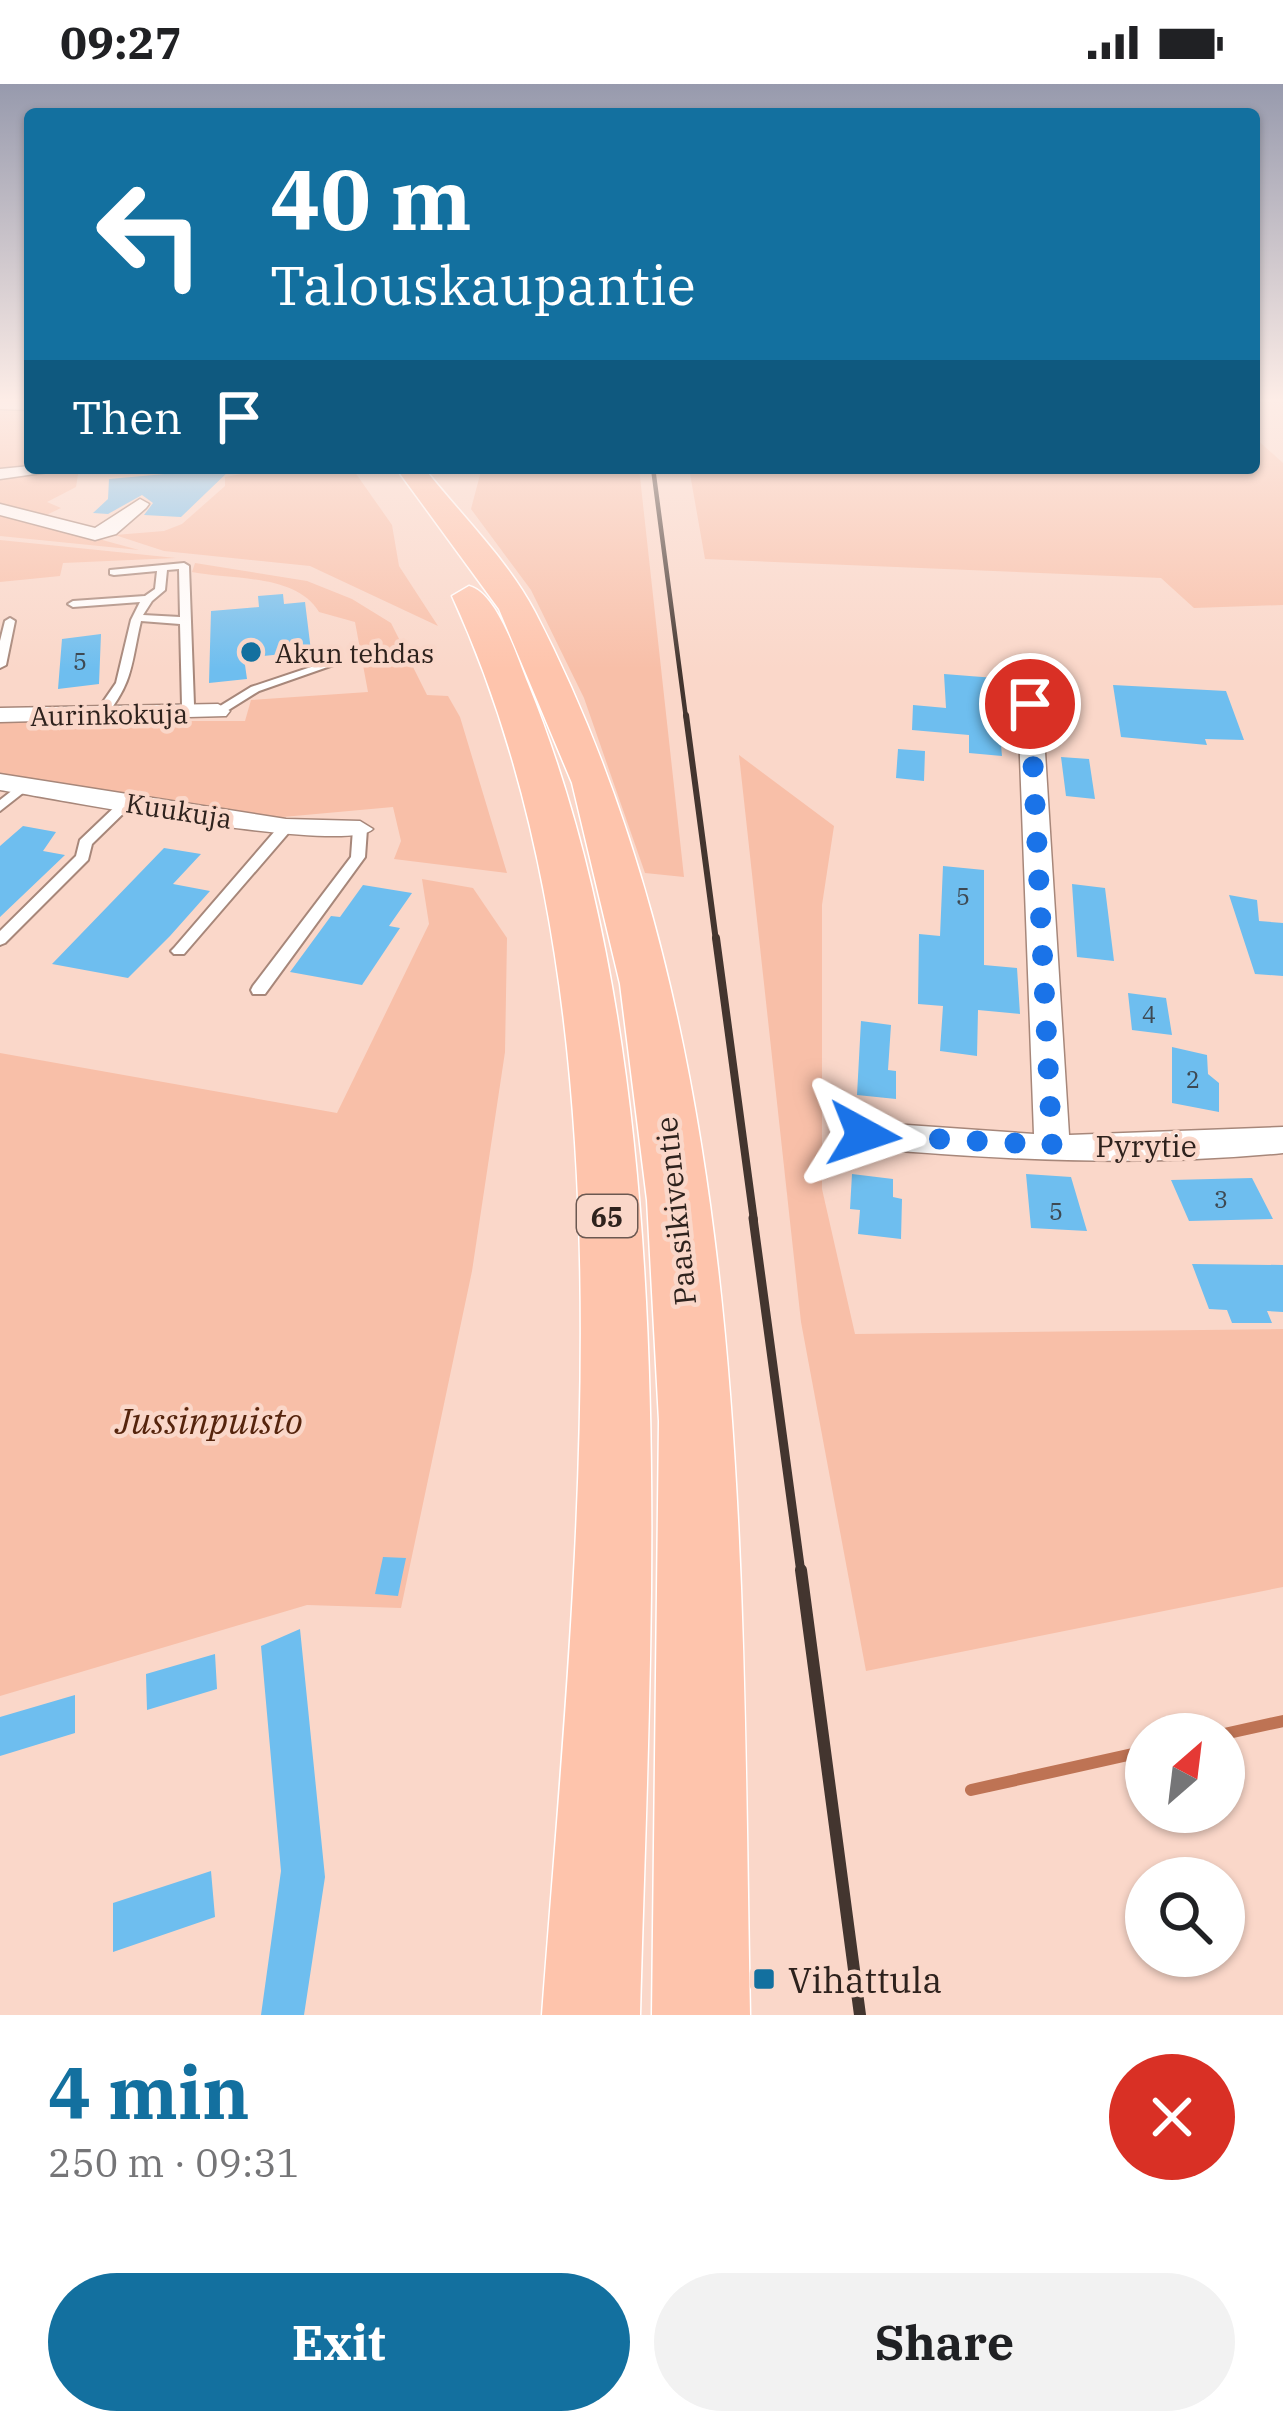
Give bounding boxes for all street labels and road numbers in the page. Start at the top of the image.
street label: Aurinkokuja [30,695,188,733]
street label: Kuukuja [123,784,235,836]
street label: Paasikiventie [646,1115,704,1307]
street label: Pyrytie [1095,1126,1197,1165]
road number: 65 [577,1195,637,1237]

